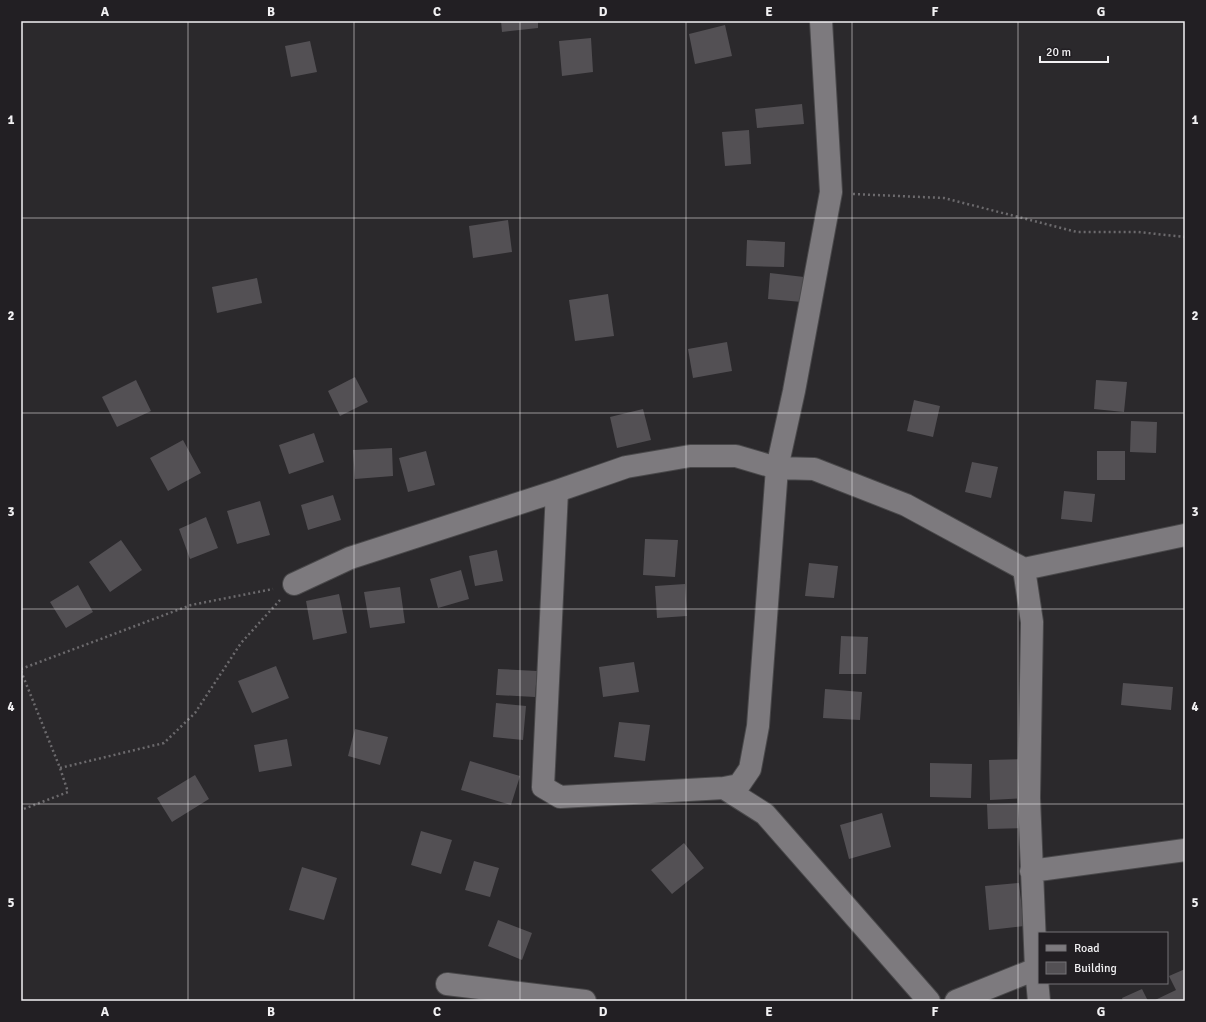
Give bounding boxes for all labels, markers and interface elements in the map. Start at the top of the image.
text: A [101,4,110,20]
text: B [267,4,275,20]
text: C [433,4,441,20]
text: D [599,4,608,20]
text: E [765,4,773,20]
text: F [932,4,939,20]
text: G [1097,4,1105,20]
scale bar [1040,38,1108,64]
text: 20 m [1046,45,1071,60]
text: 1 [7,112,15,128]
text: 1 [1191,112,1199,128]
text: 2 [7,308,15,324]
text: 2 [1191,308,1199,324]
text: 3 [7,504,15,520]
text: 3 [1191,504,1199,520]
text: 4 [7,699,15,715]
text: 4 [1191,699,1199,715]
text: 5 [7,895,15,911]
text: 5 [1191,895,1199,911]
legend [1038,932,1168,984]
text: Road [1074,941,1100,956]
text: Building [1074,961,1117,976]
text: A [101,1004,110,1020]
text: B [267,1004,275,1020]
text: C [433,1004,441,1020]
text: D [599,1004,608,1020]
text: E [765,1004,773,1020]
text: F [932,1004,939,1020]
text: G [1097,1004,1105,1020]

